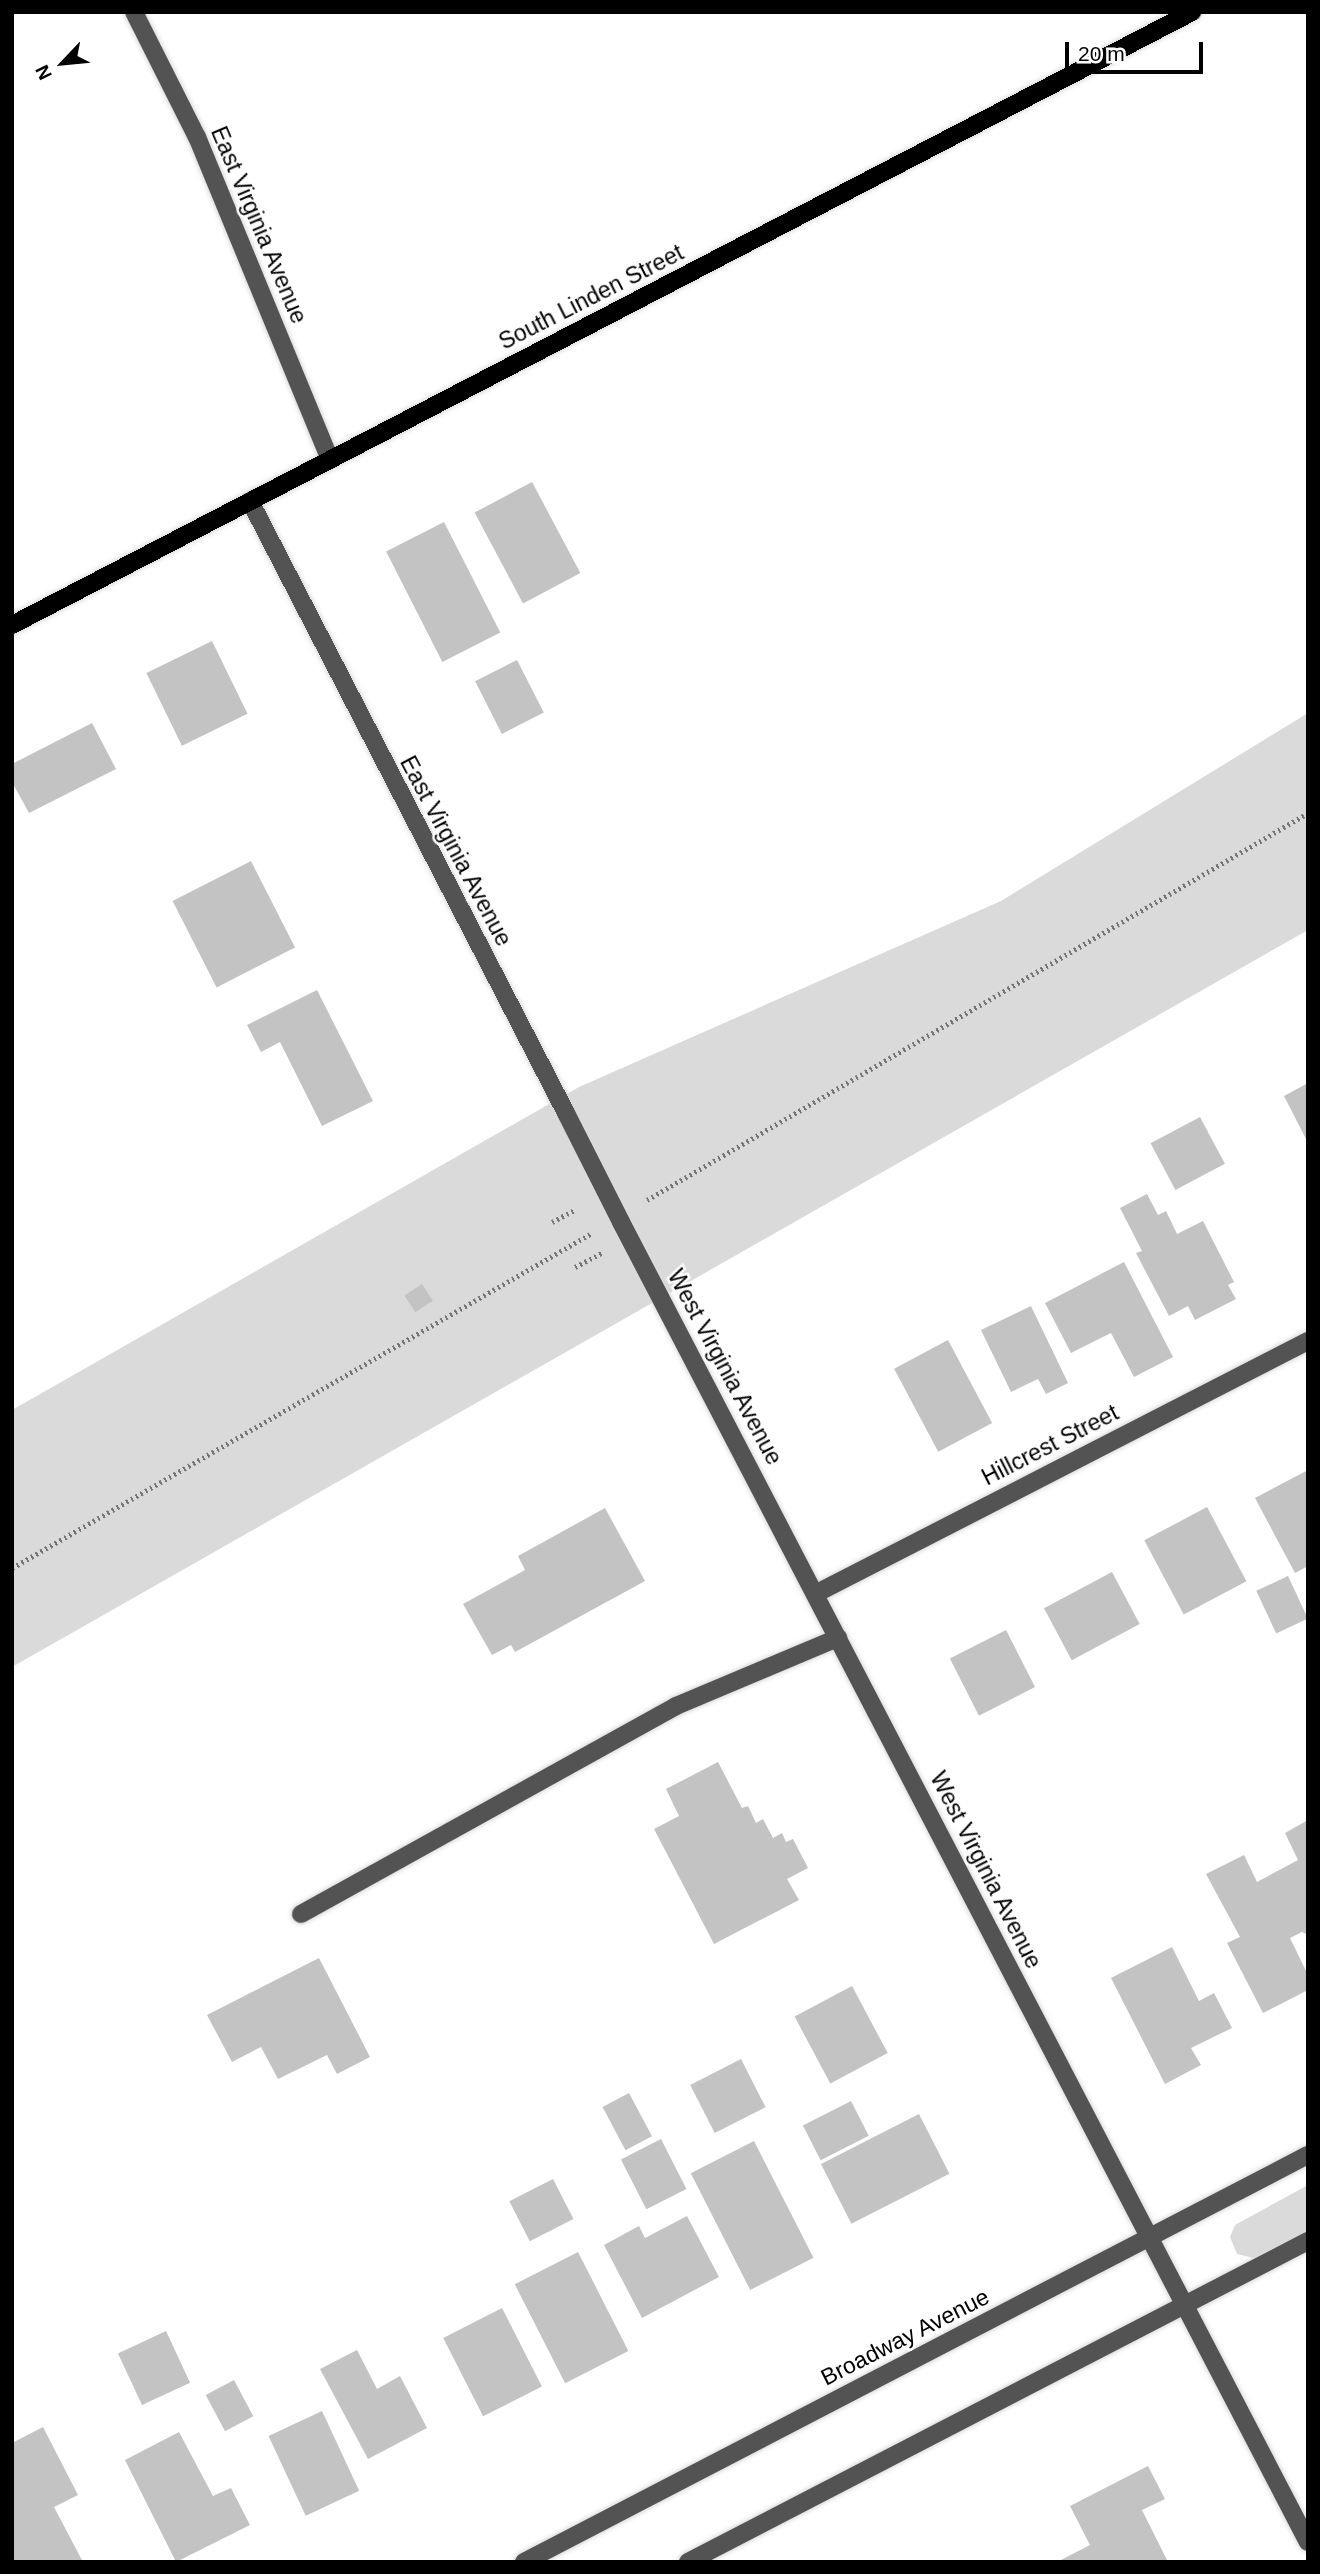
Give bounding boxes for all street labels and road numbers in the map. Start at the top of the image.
street label: East Virginia Avenue [205,122,313,328]
street label: South Linden Street [494,239,688,355]
street label: East Virginia Avenue [394,751,518,951]
street label: West Virginia Avenue [661,1264,789,1470]
street label: Hillcrest Street [977,1399,1123,1491]
street label: West Virginia Avenue [924,1766,1048,1974]
street label: Broadway Avenue [816,2282,994,2392]

